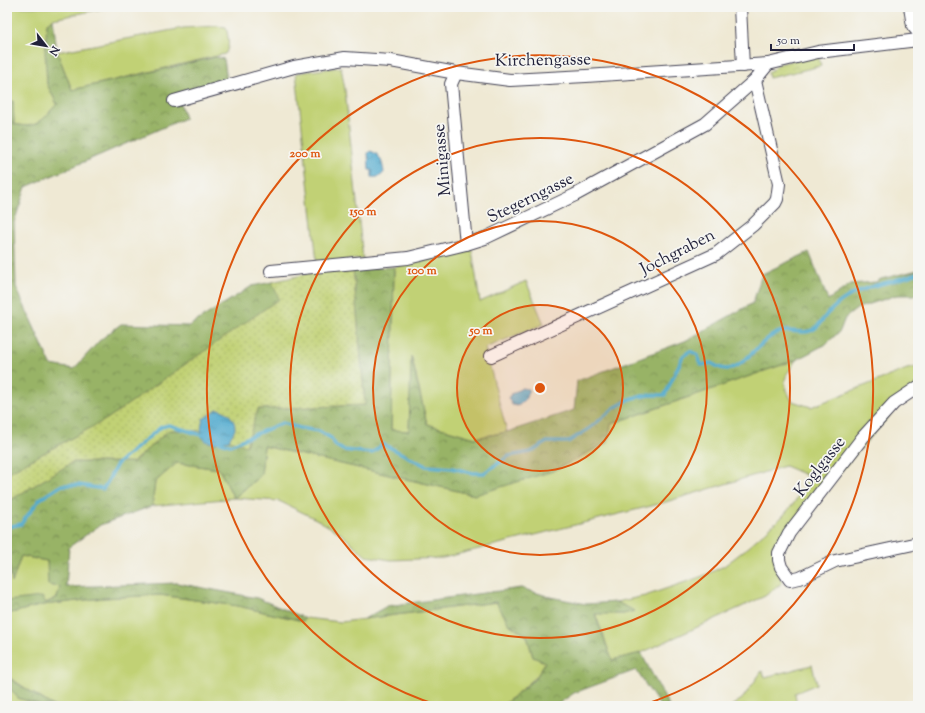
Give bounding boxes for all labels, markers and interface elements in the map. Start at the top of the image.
north arrow [26,26,66,66]
scale bar [771,26,854,52]
text: 50 m [776,32,800,50]
text: N [44,42,63,59]
street label: Kirchengasse [495,48,591,74]
street label: Minigasse [428,123,458,197]
text: 200 m [290,145,320,163]
street label: Stegerngasse [484,167,578,230]
text: 150 m [348,203,377,221]
street label: Jochgraben [635,224,720,282]
text: 100 m [406,262,437,280]
text: 50 m [469,322,493,340]
centre of rings [533,381,547,395]
street label: Koglgasse [789,432,852,503]

